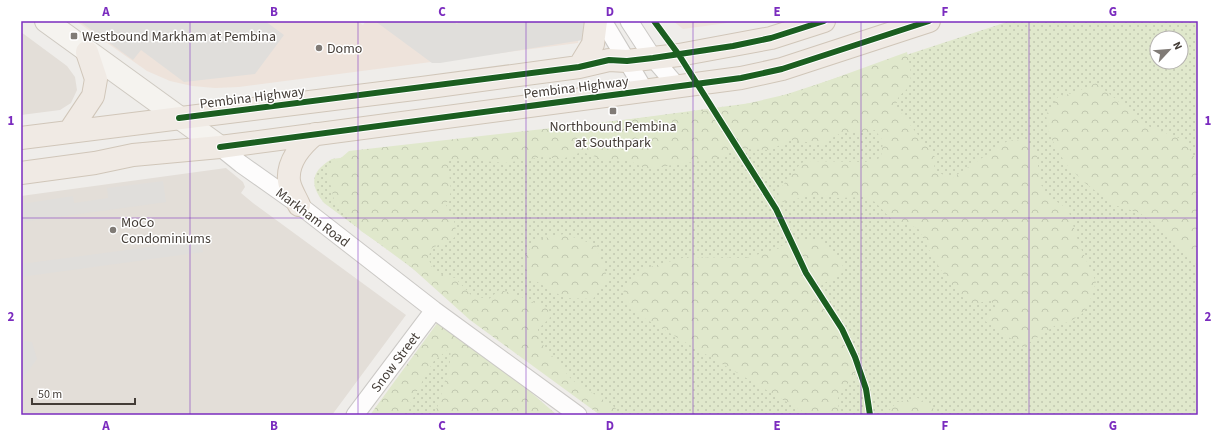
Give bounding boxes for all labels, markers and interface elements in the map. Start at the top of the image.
text: A [101,3,110,21]
text: B [270,3,278,21]
text: C [438,3,446,21]
text: D [606,3,614,21]
text: E [773,3,781,21]
text: F [942,3,949,21]
text: G [1109,3,1117,21]
place label: Westbound Markham at Pembina [82,27,276,47]
north arrow [1149,30,1189,70]
marker: Westbound Markham at Pembina [69,31,79,41]
place label: Domo [327,39,362,59]
text: N [1169,39,1186,52]
marker: Domo [314,43,324,53]
street label: Pembina Highway [522,72,630,104]
street label: Pembina Highway [198,82,306,114]
marker: Northbound Pembina at Southpark [608,106,618,116]
text: 1 [8,112,15,130]
text: 1 [1205,112,1212,130]
place label: Northbound Pembina at Southpark [549,117,677,153]
street label: Markham Road [271,183,354,252]
place label: MoCo Condominiums [121,213,211,249]
marker: MoCo Condominiums [108,225,118,235]
text: 2 [8,308,15,326]
text: 2 [1205,308,1212,326]
street label: Snow Street [367,328,425,397]
scale bar [32,380,135,406]
text: 50 m [38,386,62,403]
text: A [101,417,110,435]
text: B [270,417,278,435]
text: C [438,417,446,435]
text: D [606,417,614,435]
text: E [773,417,781,435]
text: F [942,417,949,435]
text: G [1109,417,1117,435]

